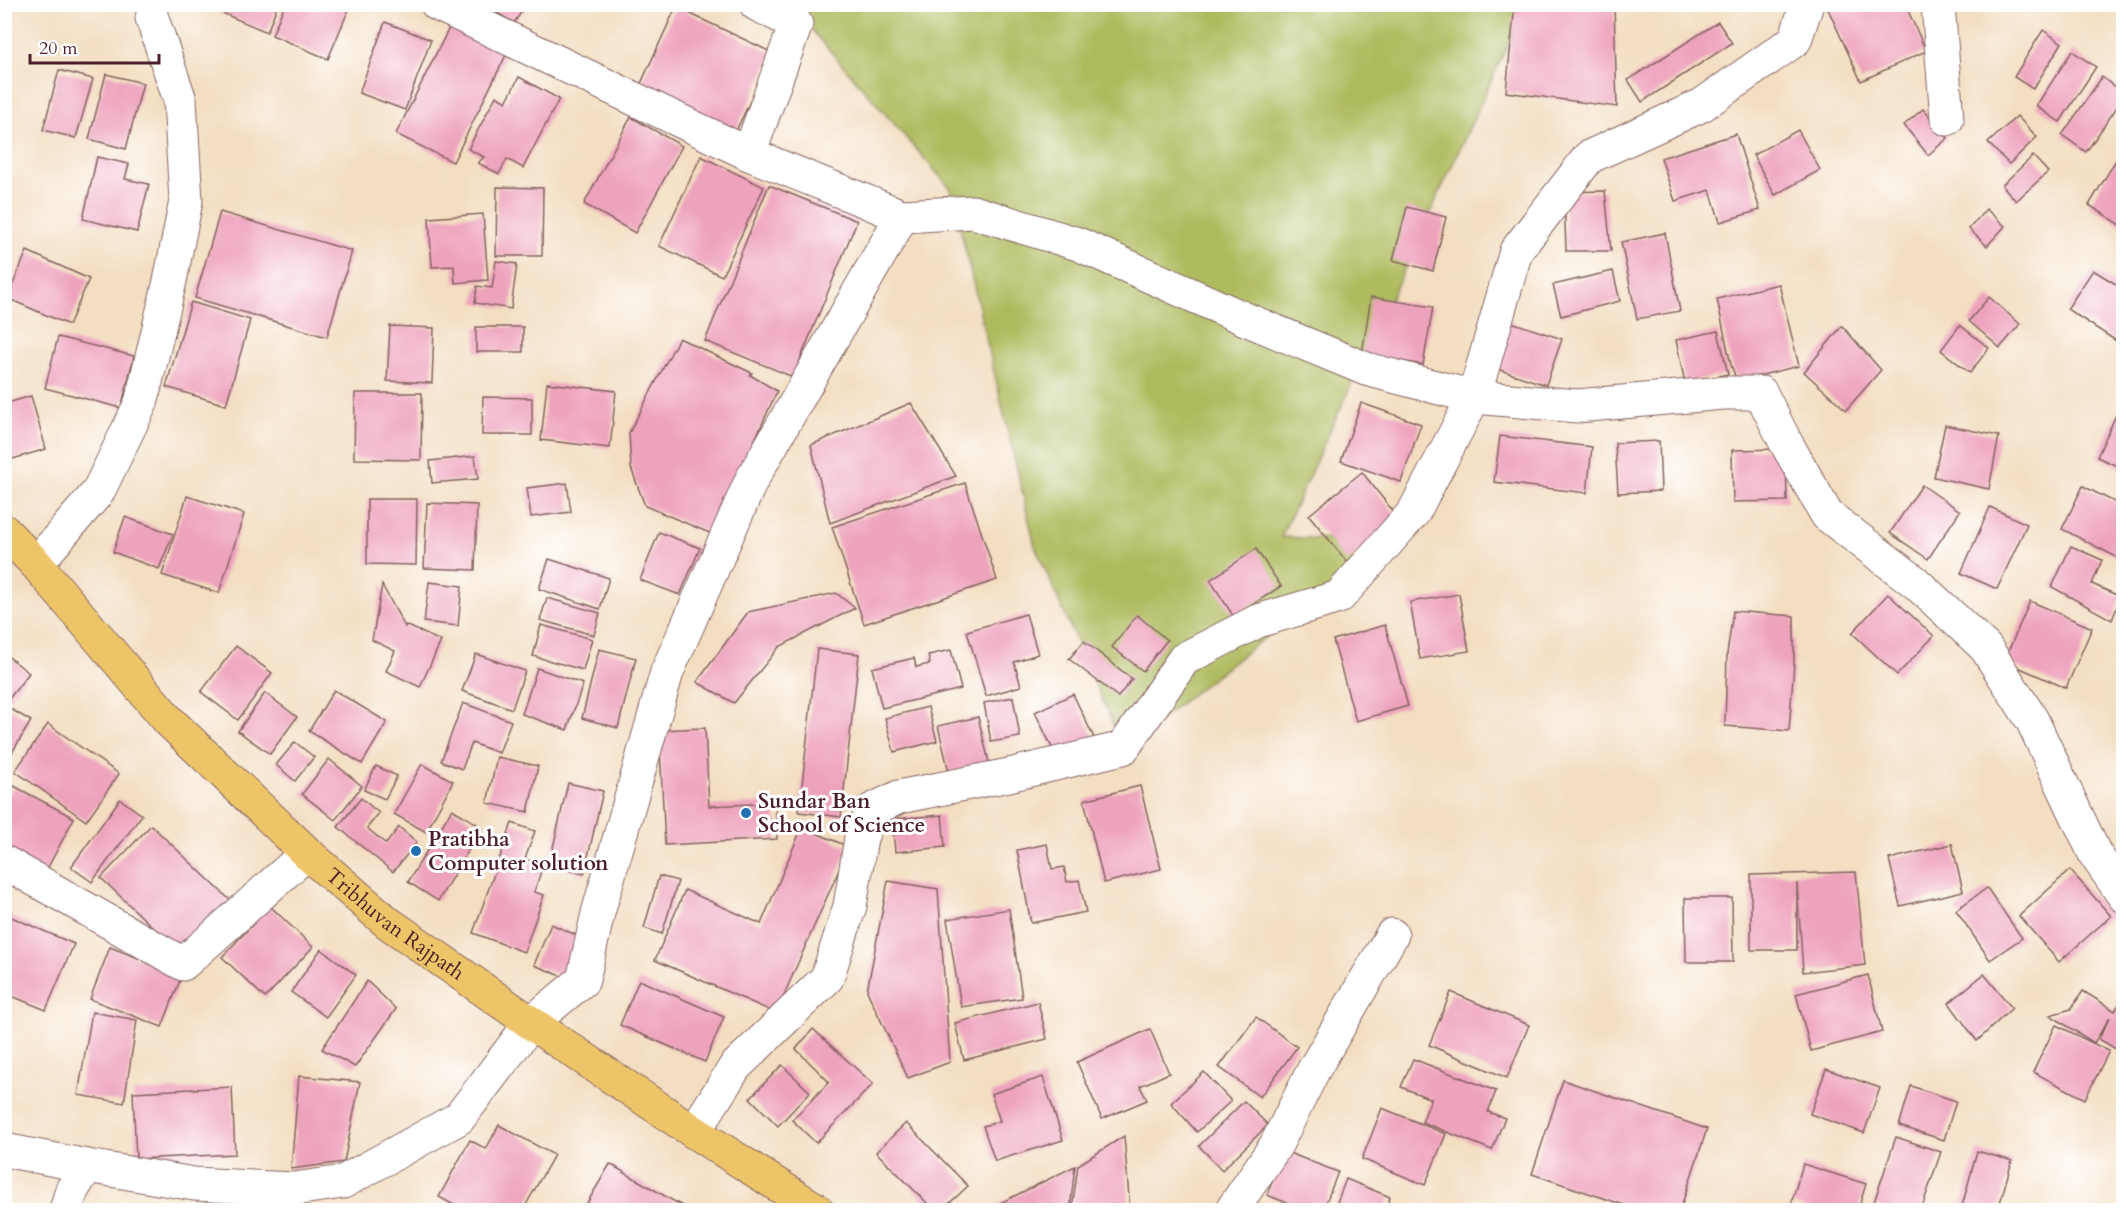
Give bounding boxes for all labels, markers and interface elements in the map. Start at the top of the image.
scale bar [30,27,159,65]
text: 20 m [39,36,78,61]
place label: Sundar Ban School of Science [758,787,925,840]
marker: Sundar Ban School of Science [739,806,753,820]
place label: Pratibha Computer solution [428,825,609,878]
marker: Pratibha Computer solution [409,844,423,858]
street label: Tribhuvan Rajpath [319,861,471,987]

